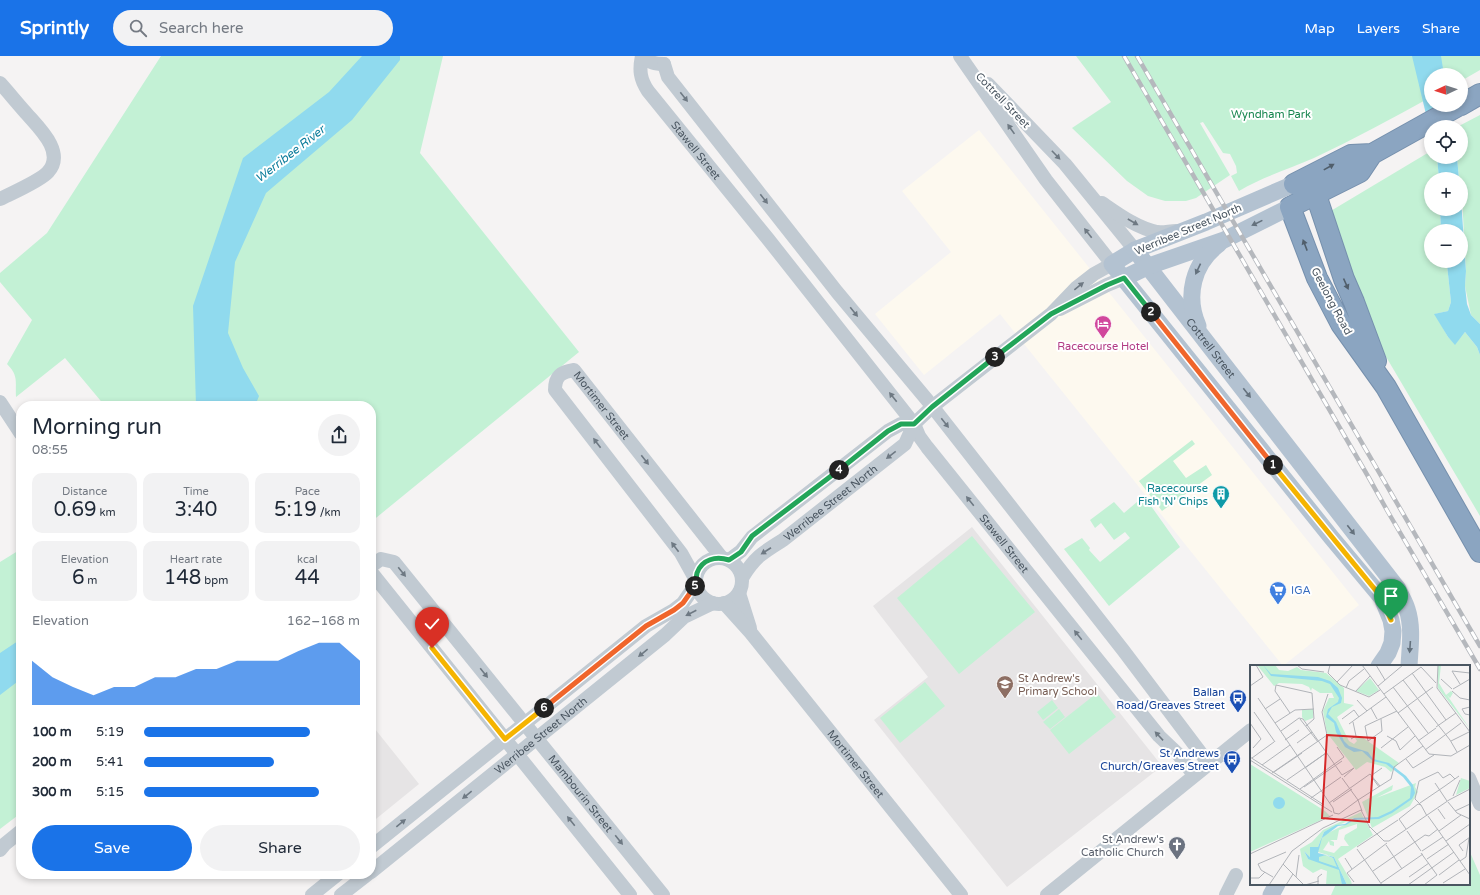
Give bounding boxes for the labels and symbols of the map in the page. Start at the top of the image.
north arrow [1424,68,1468,112]
street label: Cottrell Street [973,70,1033,131]
one-way arrow [679,91,688,102]
park label: Wyndham Park [1231,108,1311,121]
street label: Stawell Street [668,119,723,182]
water label: Werribee River [253,122,329,185]
one-way arrow [1007,123,1015,134]
one-way arrow [1051,150,1061,160]
one-way arrow [1323,163,1335,170]
one-way arrow [760,194,768,205]
street label: Werribee Street North [1133,201,1244,258]
one-way arrow [1128,219,1139,226]
one-way arrow [1251,220,1263,226]
one-way arrow [1084,228,1092,239]
one-way arrow [1301,238,1307,250]
one-way arrow [1195,263,1201,274]
street label: Geelong Road [1308,265,1355,337]
one-way arrow [1343,279,1349,290]
one-way arrow [1073,282,1084,290]
pin: 2 [1141,302,1161,322]
one-way arrow [849,306,858,317]
hotel icon: Racecourse Hotel [1093,314,1113,339]
street label: Cottrell Street [1183,316,1238,381]
place label: Racecourse Hotel [1057,340,1149,353]
pin: 3 [985,347,1005,367]
street label: Mortimer Street [571,369,632,442]
one-way arrow [1242,388,1251,399]
one-way arrow [888,391,897,402]
one-way arrow [940,418,949,429]
one-way arrow [592,438,601,449]
one-way arrow [886,450,897,459]
one-way arrow [641,455,649,466]
pin: 1 [1263,455,1283,475]
pin: 4 [829,460,849,480]
street label: Werribee Street North [781,462,880,544]
place label: Racecourse Fish 'N' Chips [1138,482,1208,508]
building icon: Racecourse Fish 'N' Chips [1211,484,1231,509]
one-way arrow [966,495,974,506]
street label: Stawell Street [976,512,1031,576]
one-way arrow [1347,524,1356,535]
one-way arrow [671,541,680,552]
one-way arrow [761,547,771,555]
one-way arrow [398,567,407,578]
pin: 5 [685,576,705,596]
pin [1374,579,1408,620]
supermarket icon: IGA [1268,580,1288,605]
place label: IGA [1291,584,1311,597]
pin [415,607,449,648]
one-way arrow [685,610,697,616]
one-way arrow [1073,629,1082,640]
one-way arrow [1406,641,1413,653]
one-way arrow [638,648,649,657]
inset map [1250,665,1470,885]
one-way arrow [480,668,489,679]
place label: St Andrew's Primary School [1018,672,1097,698]
school or university icon: St Andrew's Primary School [995,674,1015,699]
place label: Ballan Road/Greaves Street [1116,686,1225,712]
bus stop icon: Ballan Road/Greaves Street [1228,688,1248,713]
street label: Werribee Street North [492,694,590,777]
pin: 6 [534,698,554,718]
street label: Mortimer Street [824,728,887,801]
one-way arrow [1155,731,1164,741]
place label: St Andrews Church/Greaves Street [1100,747,1219,773]
bus stop icon: St Andrews Church/Greaves Street [1222,749,1242,774]
street label: Mambourin Street [546,753,616,835]
one-way arrow [462,790,473,799]
one-way arrow [567,815,575,826]
one-way arrow [396,818,407,827]
place label: St Andrew's Catholic Church [1081,833,1164,859]
one-way arrow [614,834,623,845]
church icon: St Andrew's Catholic Church [1167,835,1187,860]

